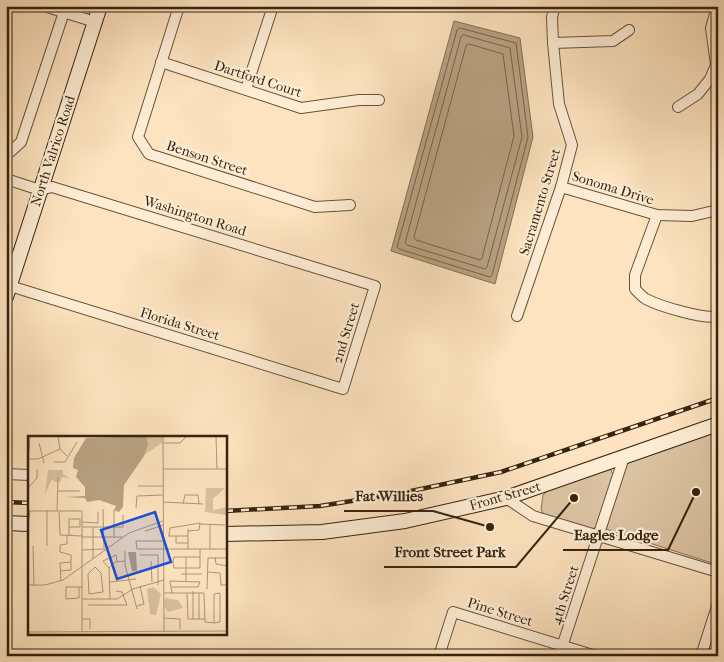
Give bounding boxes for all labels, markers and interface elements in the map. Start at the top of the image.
street label: Dartford Court [212,57,304,101]
street label: North Valrico Road [27,93,79,208]
street label: Benson Street [164,137,250,179]
street label: Sacramento Street [516,146,564,258]
street label: Sonoma Drive [570,167,656,209]
street label: Washington Road [141,192,249,240]
street label: 2nd Street [329,300,363,366]
street label: Florida Street [138,304,222,344]
inset map [28,436,226,634]
street label: Front Street [467,478,543,514]
callout: Fat Willies [344,481,433,511]
text: Fat Willies [354,487,424,505]
callout: Eagles Lodge [563,520,668,550]
text: Eagles Lodge [574,526,659,544]
callout: Front Street Park [384,537,516,567]
text: Front Street Park [393,543,507,561]
street label: 4th Street [547,563,583,627]
street label: Pine Street [465,594,535,630]

